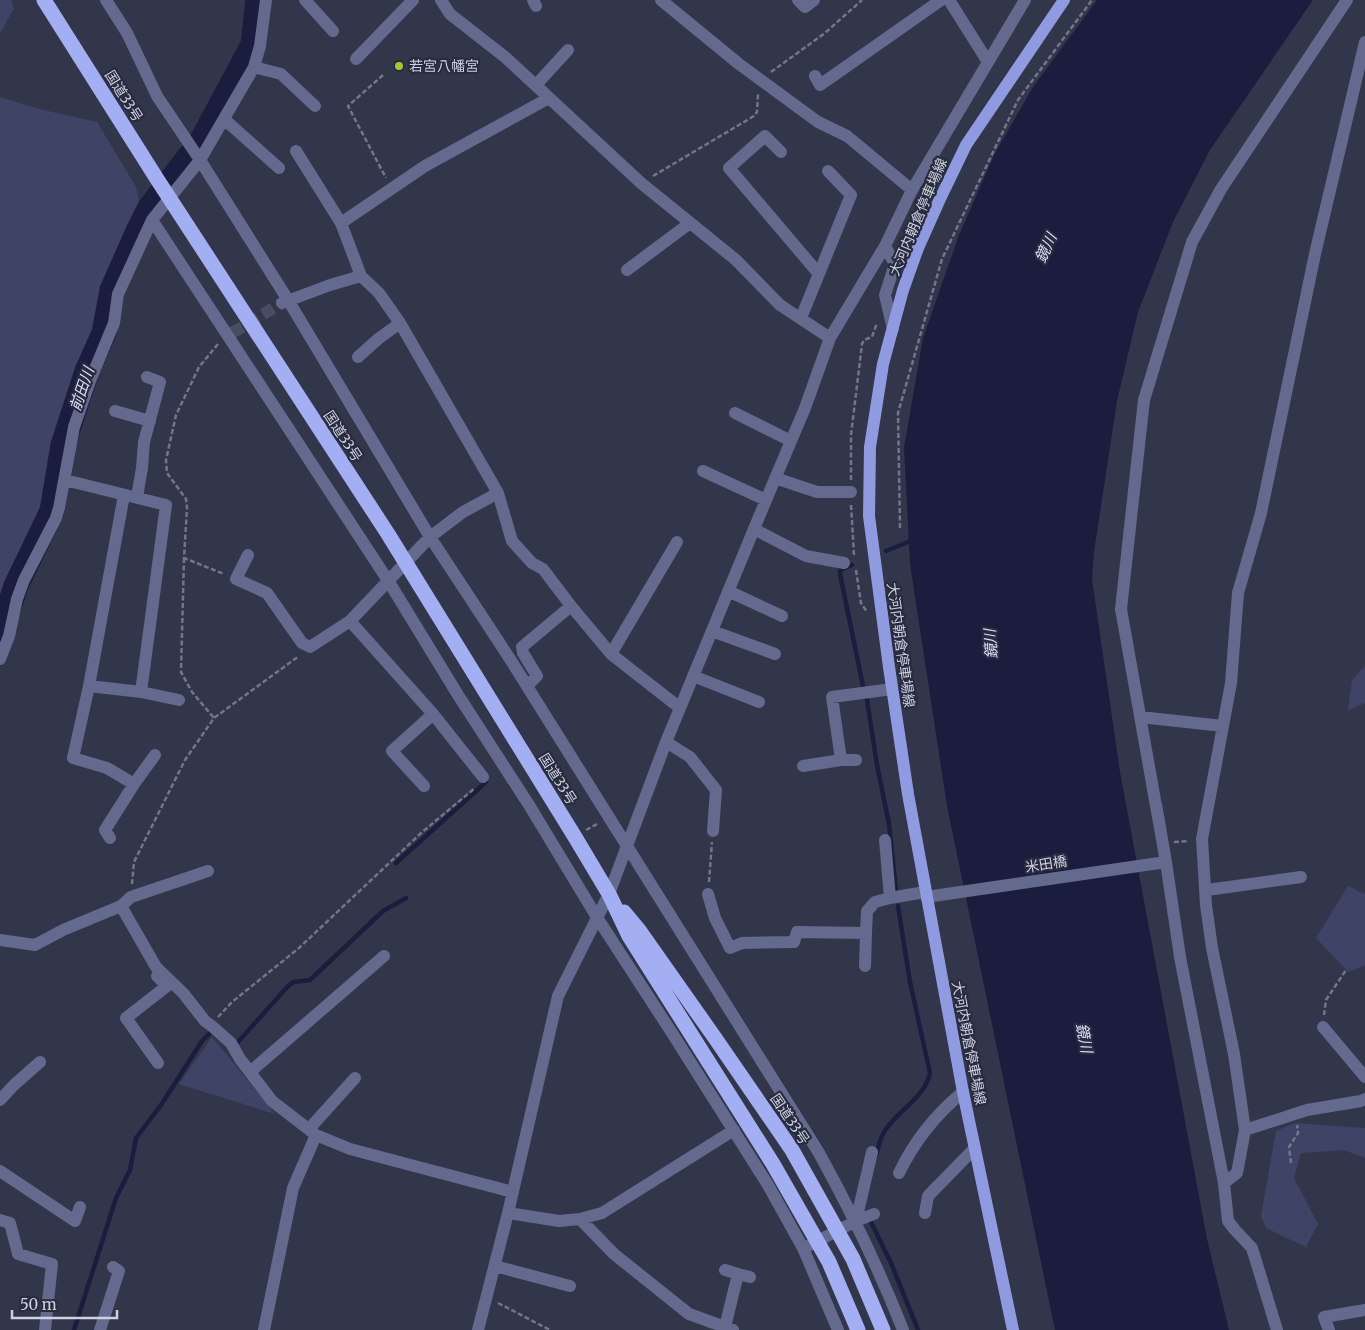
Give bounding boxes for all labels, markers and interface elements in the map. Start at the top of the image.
place label: 若宮八幡宮 [409,57,479,75]
marker: 若宮八幡宮 [393,60,405,72]
street label: 国道33号 [101,67,147,125]
street label: 大河内朝倉停車場線 [885,155,951,279]
water label: 鏡川 [1031,228,1061,265]
water label: 前田川 [65,363,98,413]
street label: 国道33号 [320,407,366,465]
street label: 大河内朝倉停車場線 [883,581,919,709]
water label: 鏡川 [980,626,1001,660]
street label: 国道33号 [535,750,581,808]
street label: 米田橋 [1024,852,1068,876]
street label: 大河内朝倉停車場線 [948,979,990,1107]
water label: 鏡川 [1072,1021,1097,1056]
street label: 国道33号 [766,1090,814,1148]
scale bar [12,1288,118,1320]
text: 50 m [20,1295,57,1314]

